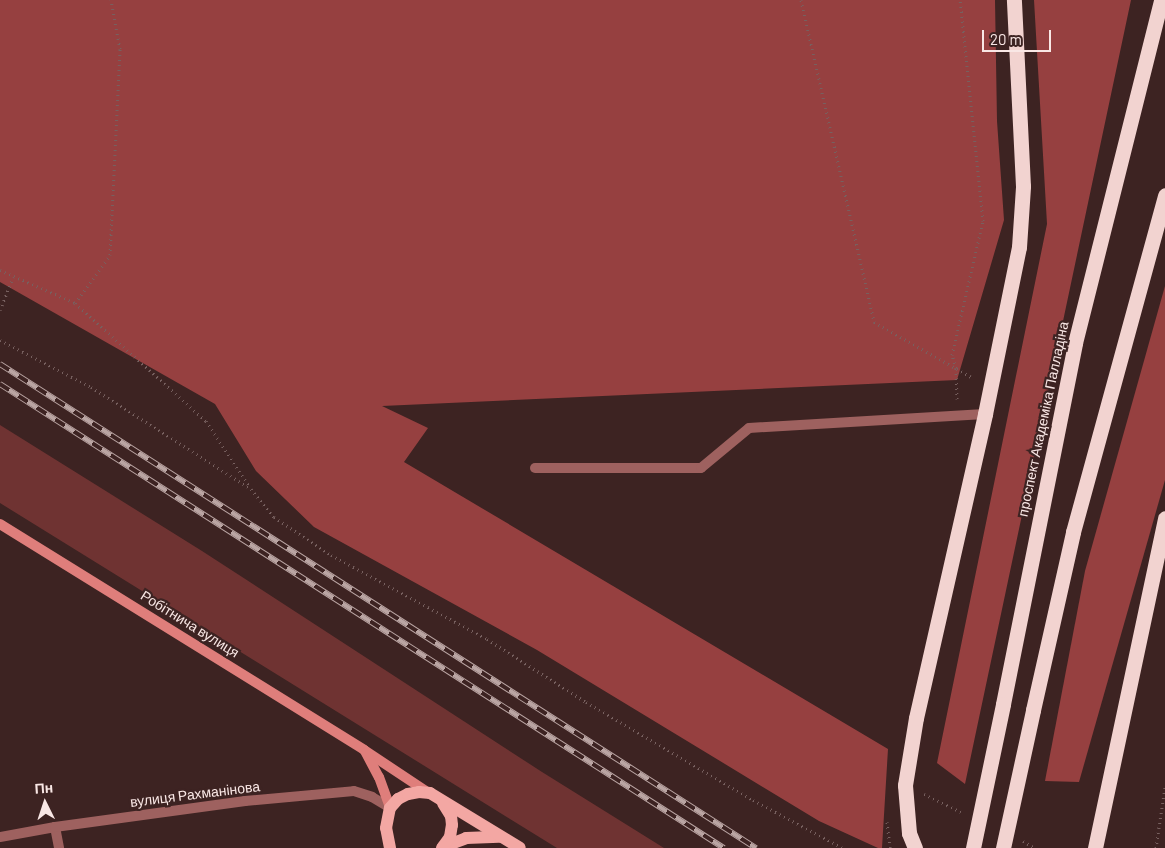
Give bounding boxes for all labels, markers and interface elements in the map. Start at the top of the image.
scale bar [985,20,1054,52]
text: 20 m [990,30,1022,48]
street label: проспект Академіка Палладіна [1014,320,1072,518]
street label: Робітнича вулиця [138,587,242,661]
north arrow [20,778,70,828]
text: Пн [34,778,54,797]
street label: вулиця Рахманінова [129,778,261,810]

